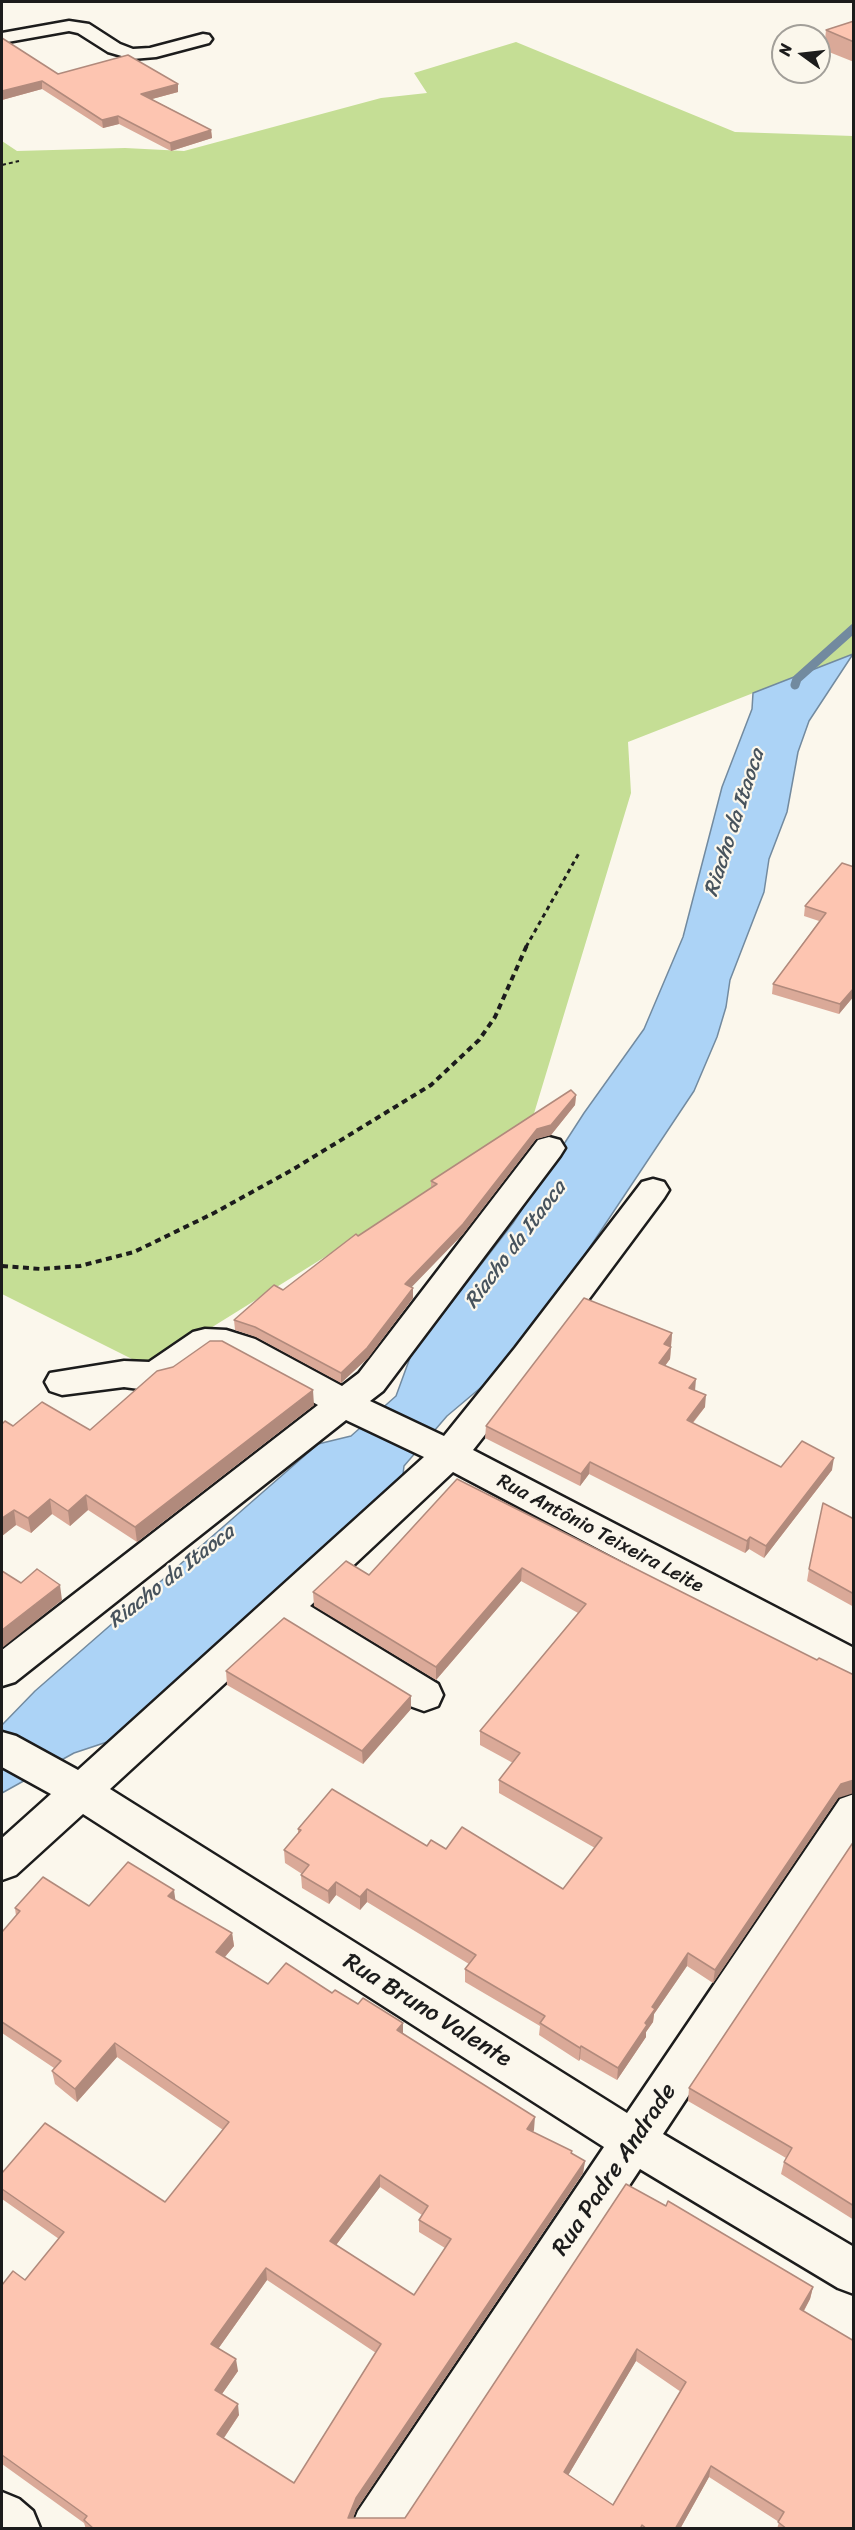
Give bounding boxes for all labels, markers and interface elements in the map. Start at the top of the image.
north arrow [771,24,831,84]
text: N [770,41,801,59]
water label: Riacho da Itaoca [699,746,771,900]
water label: Riacho da Itaoca [460,1176,572,1314]
street label: Rua Antônio Teixeira Leite [493,1469,707,1599]
water label: Riacho da Itaoca [104,1520,240,1634]
street label: Rua Bruno Valente [338,1948,516,2074]
street label: Rua Padre Andrade [547,2078,683,2262]

